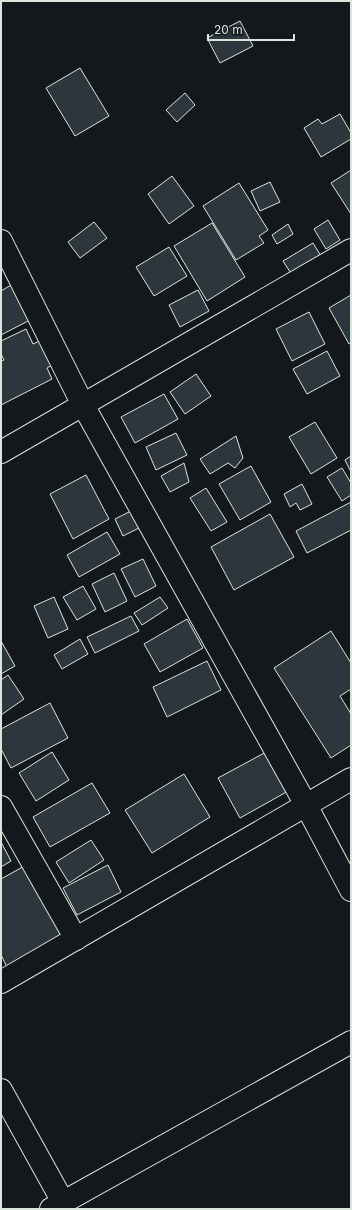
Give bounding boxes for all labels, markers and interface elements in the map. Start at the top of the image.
scale bar [208,16,294,42]
text: 20 m [214,22,243,37]

